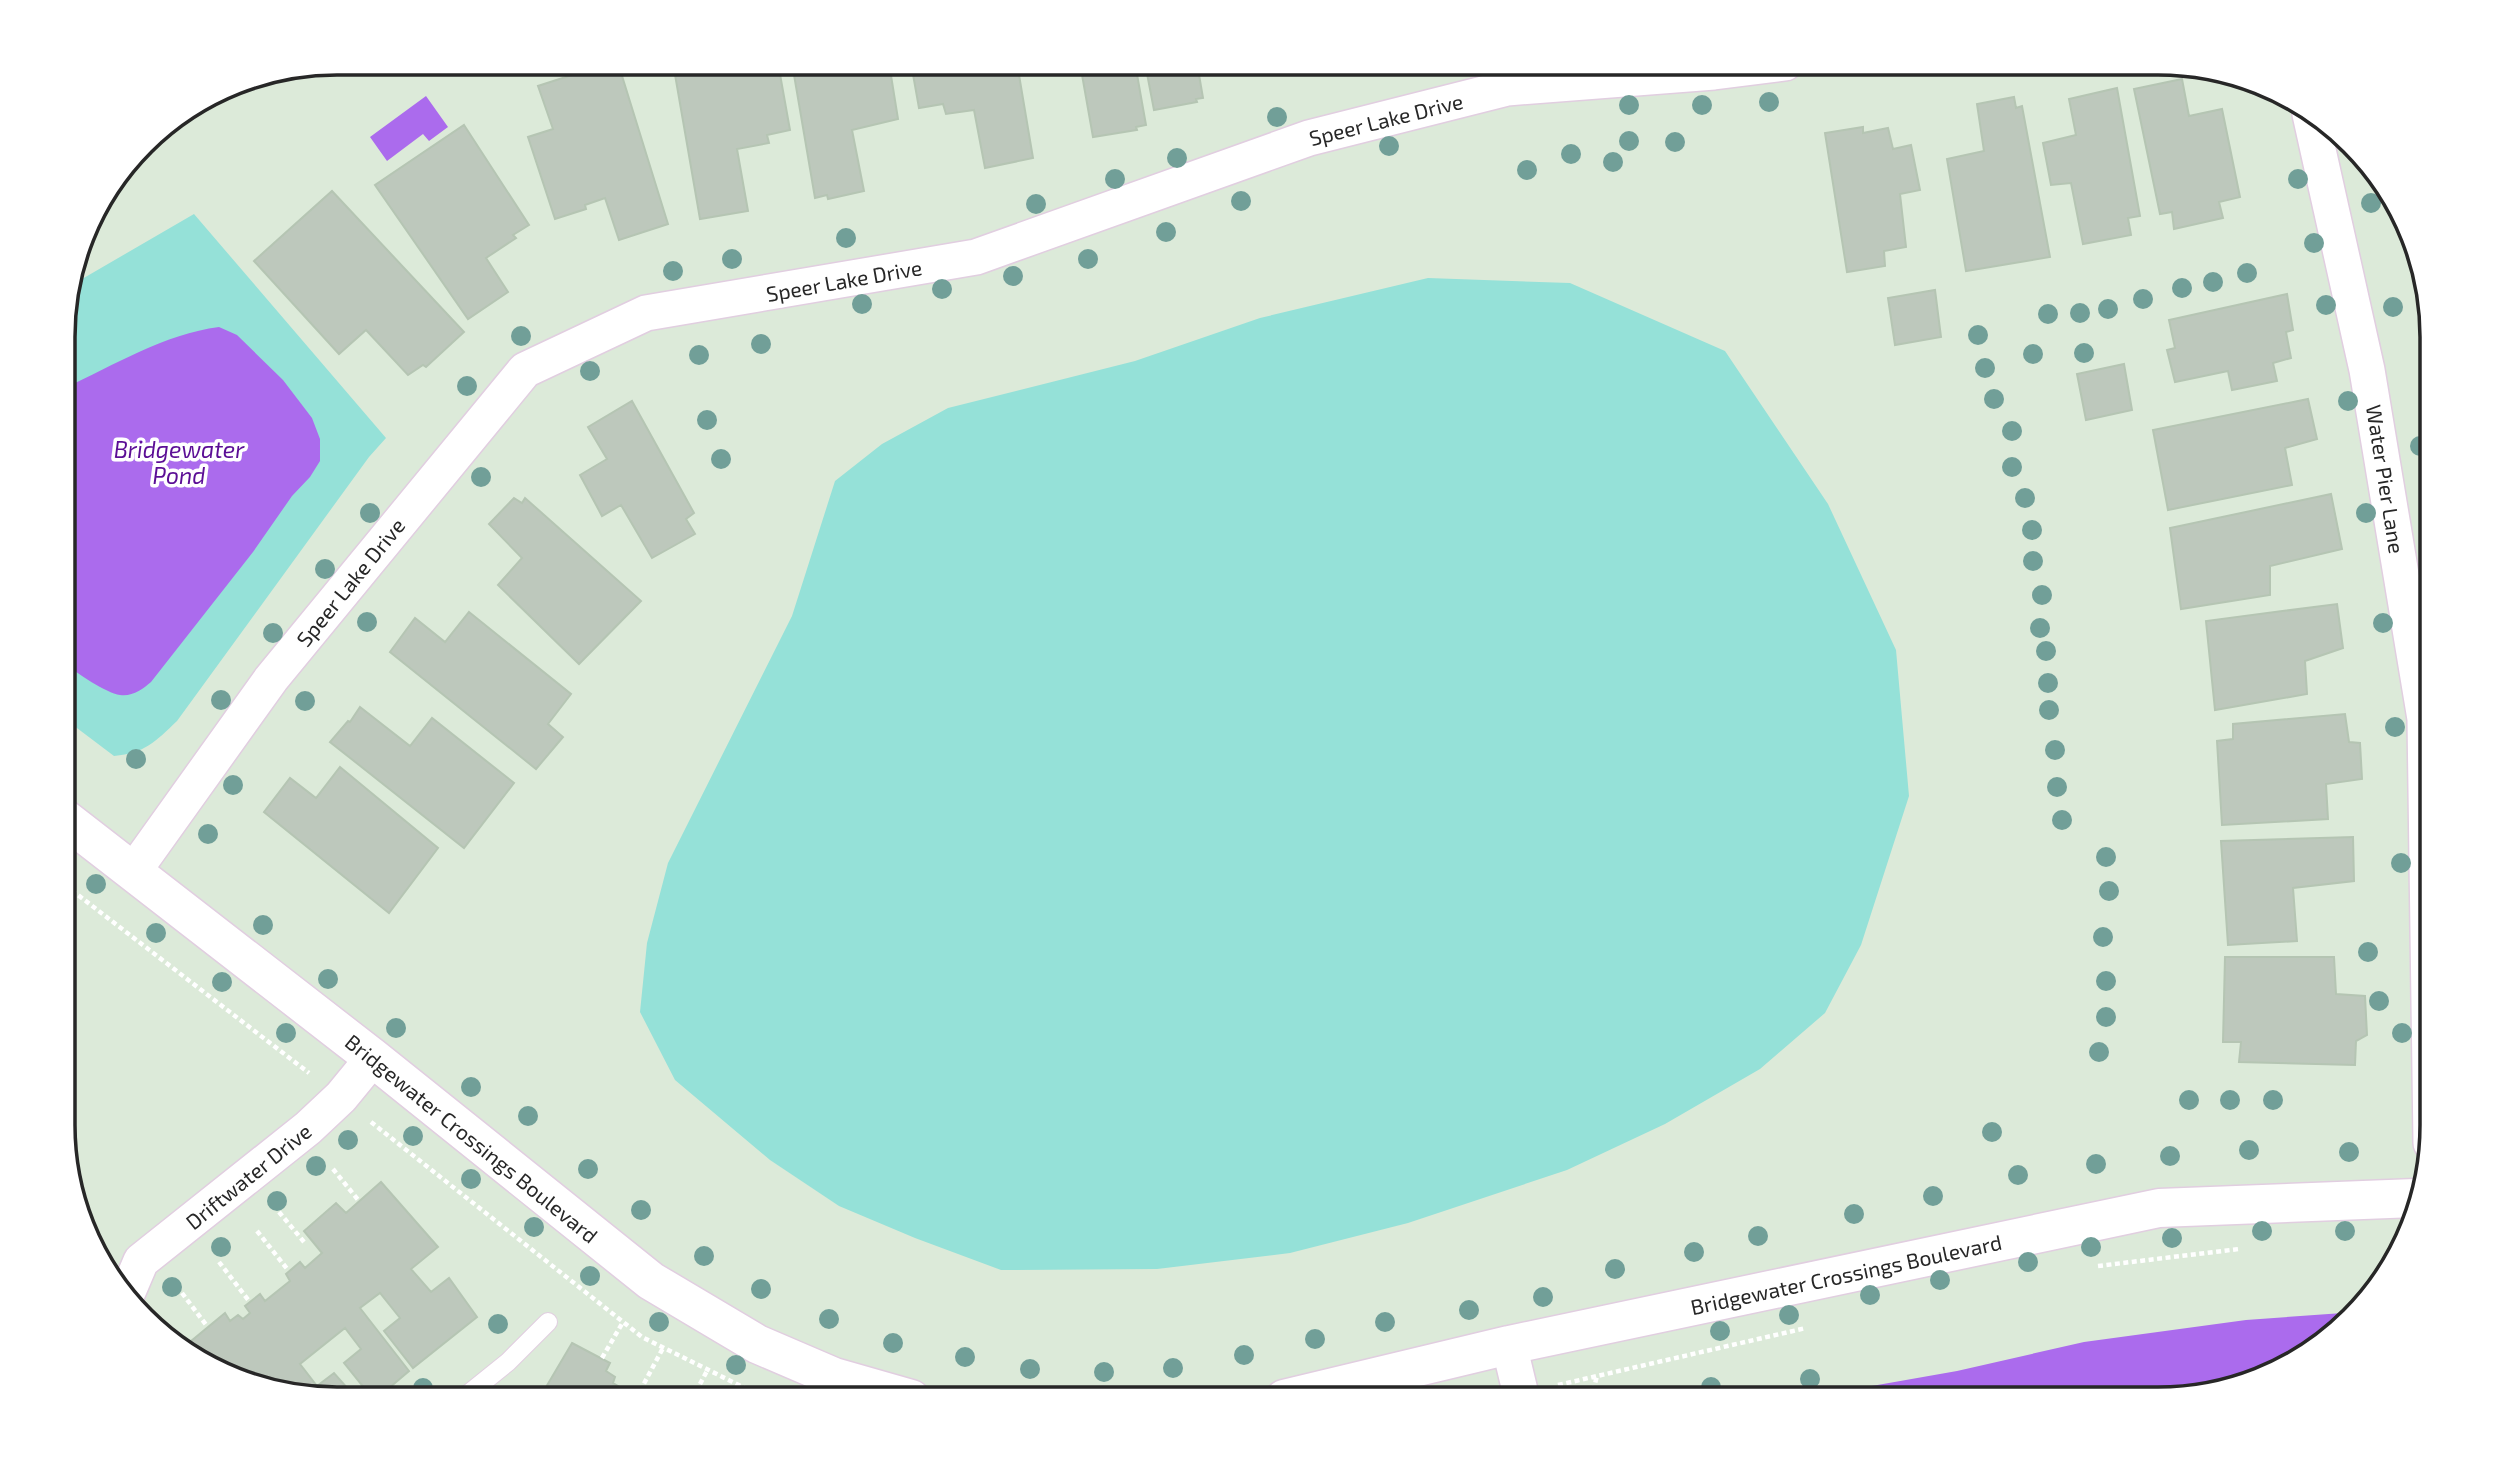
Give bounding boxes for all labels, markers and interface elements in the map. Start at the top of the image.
street label: Speer Lake Drive [1306,88,1466,150]
street label: Speer Lake Drive [764,254,924,306]
street label: Water Pier Lane [2362,403,2410,555]
water label: Bridgewater Pond [114,435,245,489]
street label: Speer Lake Drive [291,513,409,651]
street label: Bridgewater Crossings Boulevard [341,1028,603,1248]
street label: Driftwater Drive [180,1118,316,1234]
street label: Bridgewater Crossings Boulevard [1688,1229,2004,1319]

